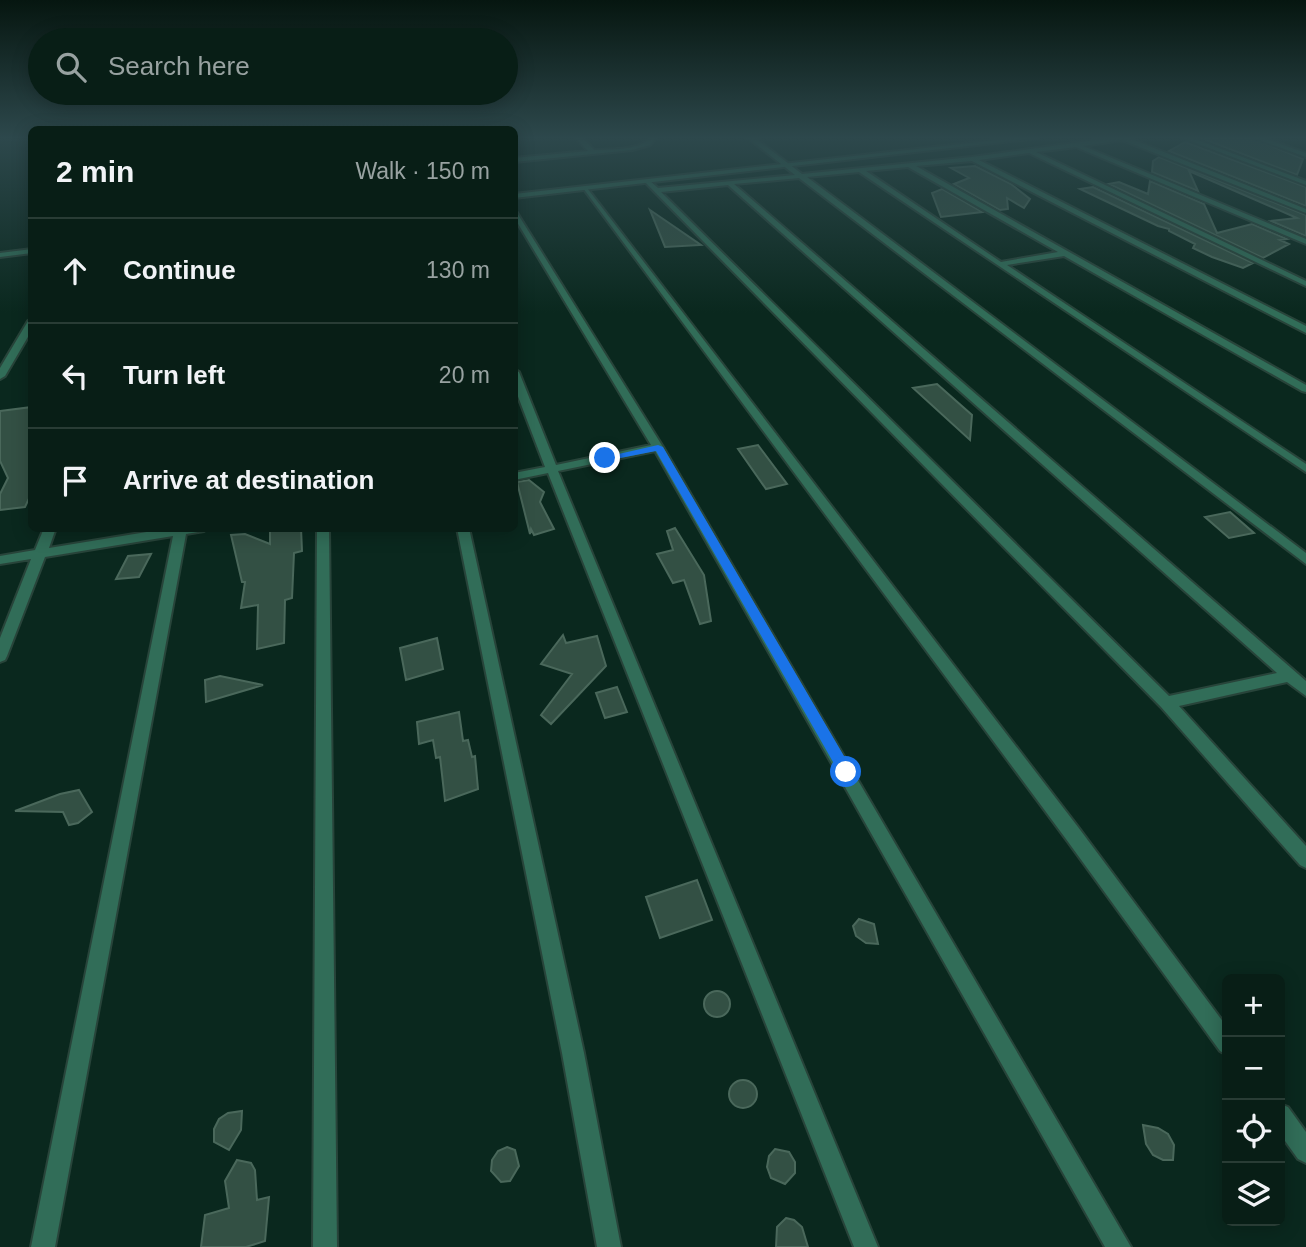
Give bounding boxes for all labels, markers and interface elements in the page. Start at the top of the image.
search box [28,28,518,105]
icon: search [52,48,90,86]
text: Search here [108,51,250,81]
text: 2 min [56,155,134,188]
text: Walk · 150 m [355,158,490,184]
icon: ahead [56,252,94,290]
text: Continue [123,255,236,285]
text: 130 m [426,257,490,283]
icon: left [56,357,94,395]
text: Turn left [123,360,225,390]
text: 20 m [439,362,490,388]
route end [589,442,620,473]
icon: arrive [56,462,94,500]
text: Arrive at destination [123,465,374,495]
route start [830,756,861,787]
map controls [1222,974,1285,1226]
button: + [1222,974,1285,1037]
button: − [1222,1037,1285,1100]
button: locate [1222,1100,1285,1163]
button: layers [1222,1163,1285,1226]

